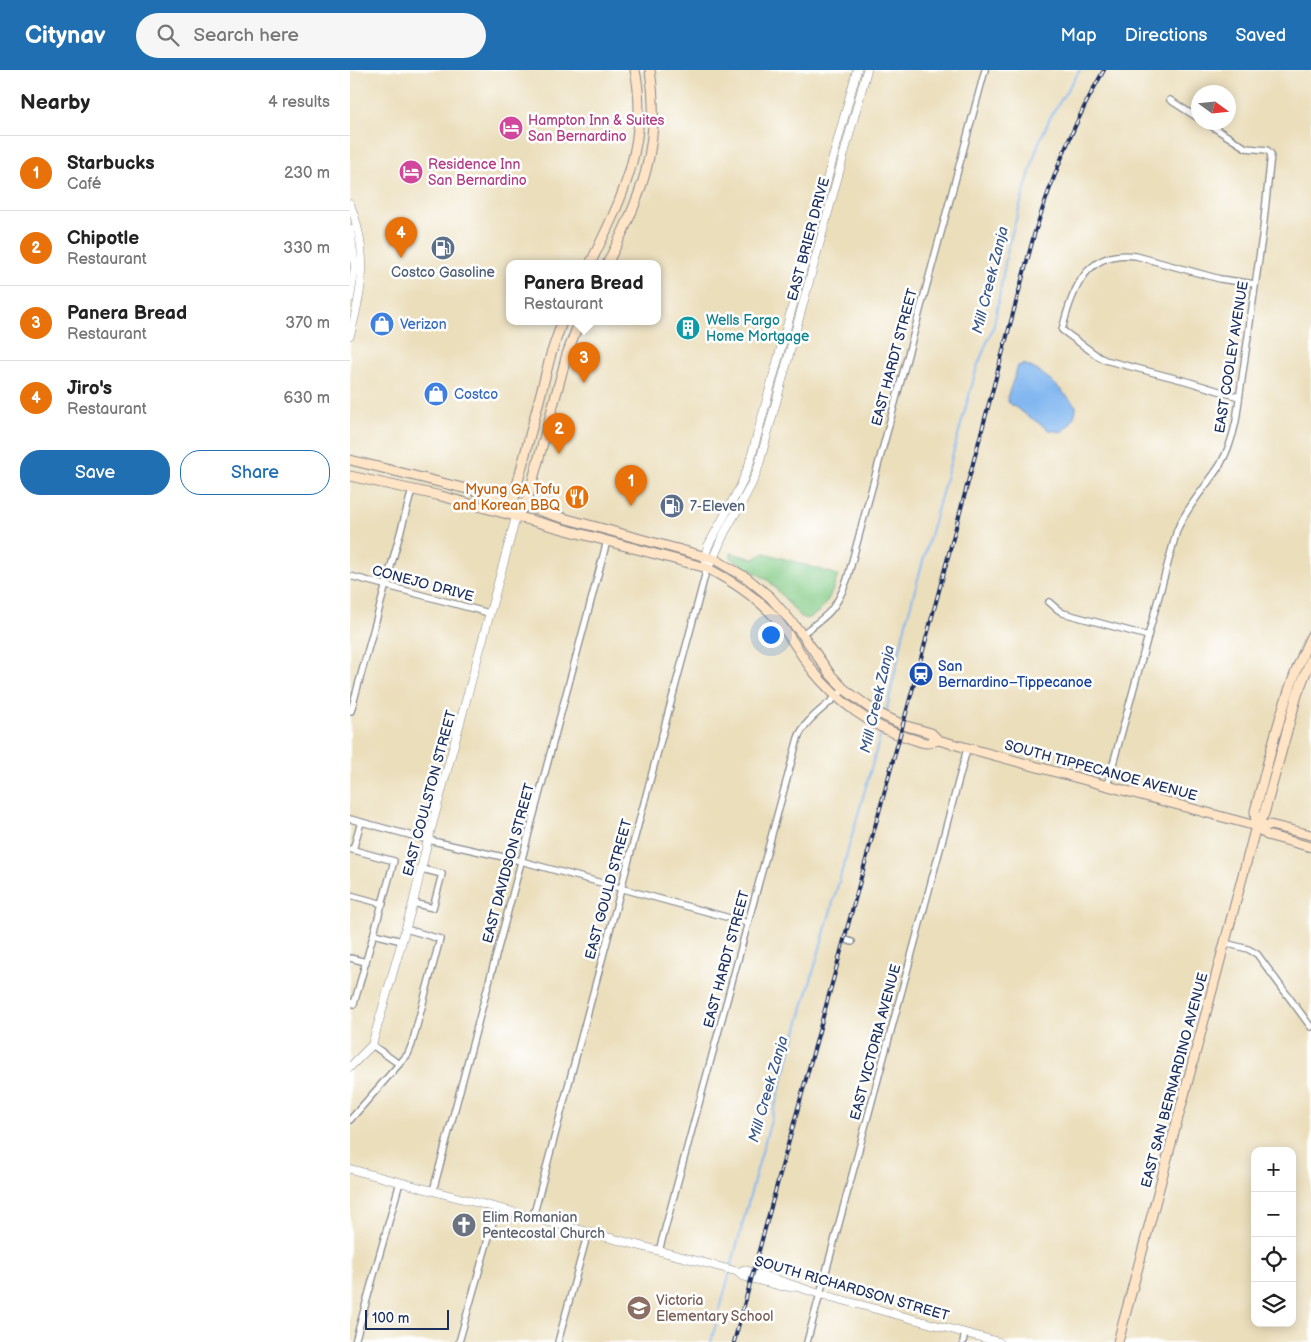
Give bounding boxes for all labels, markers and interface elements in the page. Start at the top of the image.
search box [136,13,486,58]
text: Citynav [25,21,106,50]
icon: search [154,21,182,49]
text: Search here [194,24,299,47]
text: Map [1061,25,1097,46]
text: Directions [1125,25,1207,46]
text: Saved [1235,25,1286,46]
north arrow [1191,85,1236,130]
text: Nearby [20,90,90,115]
text: 4 results [268,93,330,112]
place label: Hampton Inn & Suites San Bernardino [528,112,665,145]
hotel icon: Hampton Inn & Suites San Bernardino [498,115,524,141]
text: Starbucks [67,152,155,175]
place label: Residence Inn San Bernardino [428,156,527,189]
hotel icon: Residence Inn San Bernardino [398,159,424,185]
text: 1 [33,164,39,183]
text: 230 m [284,164,330,183]
text: Café [67,175,101,194]
street label: EAST BRIER DRIVE [784,175,833,303]
pin: 4 [385,217,417,258]
water label: Mill Creek Zanja [968,224,1013,336]
text: Chipotle [67,227,139,250]
fuel station icon: Costco Gasoline [430,235,456,261]
text: 2 [31,239,41,258]
text: 330 m [283,239,330,258]
text: Restaurant [67,250,147,269]
popup [506,260,661,325]
place label: Costco Gasoline [391,264,495,281]
text: Panera Bread [523,272,644,295]
street label: EAST COOLEY AVENUE [1211,280,1252,434]
street label: EAST HARDT STREET [868,286,921,428]
text: Restaurant [523,295,603,314]
text: Panera Bread [67,302,187,325]
shop icon: Verizon [369,311,395,337]
place label: Wells Fargo Home Mortgage [706,312,809,345]
text: 3 [31,314,41,333]
text: 370 m [285,314,330,333]
building icon: Wells Fargo Home Mortgage [675,315,701,341]
place label: Verizon [400,316,447,333]
text: Restaurant [67,325,147,344]
pin: 3 [568,342,600,383]
text: Jiro's [67,377,112,400]
shop icon: Costco [423,381,449,407]
place label: Costco [454,386,498,403]
text: 4 [31,389,41,408]
text: 630 m [283,389,330,408]
text: Restaurant [67,400,147,419]
pin: 2 [543,413,575,454]
button: Save [20,450,170,495]
button: Share [180,450,330,495]
pin: 1 [615,465,647,506]
place label: Myung GA Tofu and Korean BBQ [453,481,560,514]
restaurant icon: Myung GA Tofu and Korean BBQ [564,484,590,510]
fuel station icon: 7-Eleven [659,493,685,519]
place label: 7-Eleven [690,498,745,515]
street label: CONEJO DRIVE [370,562,476,605]
your location [758,622,784,648]
water label: Mill Creek Zanja [856,643,899,755]
place label: San Bernardino–Tippecanoe [938,658,1092,691]
station icon: San Bernardino–Tippecanoe [908,661,934,687]
street label: EAST COULSTON STREET [399,708,460,878]
street label: SOUTH TIPPECANOE AVENUE [1003,737,1199,804]
street label: EAST DAVIDSON STREET [479,781,538,945]
street label: EAST GOULD STREET [582,816,636,961]
street label: EAST HARDT STREET [700,888,753,1030]
street label: EAST VICTORIA AVENUE [846,962,904,1122]
street label: EAST SAN BERNARDINO AVENUE [1138,971,1211,1189]
water label: Mill Creek Zanja [744,1034,793,1145]
map controls [1251,1147,1296,1327]
button: + [1251,1147,1296,1192]
button: − [1251,1192,1296,1237]
place label: Elim Romanian Pentecostal Church [482,1209,605,1242]
church icon: Elim Romanian Pentecostal Church [451,1212,477,1238]
button: locate [1251,1237,1296,1282]
street label: SOUTH RICHARDSON STREET [753,1253,952,1325]
button: layers [1251,1282,1296,1327]
place label: Victoria Elementary School [656,1292,774,1325]
school or university icon: Victoria Elementary School [626,1295,652,1321]
scale bar [365,1307,449,1330]
text: 100 m [372,1310,409,1327]

